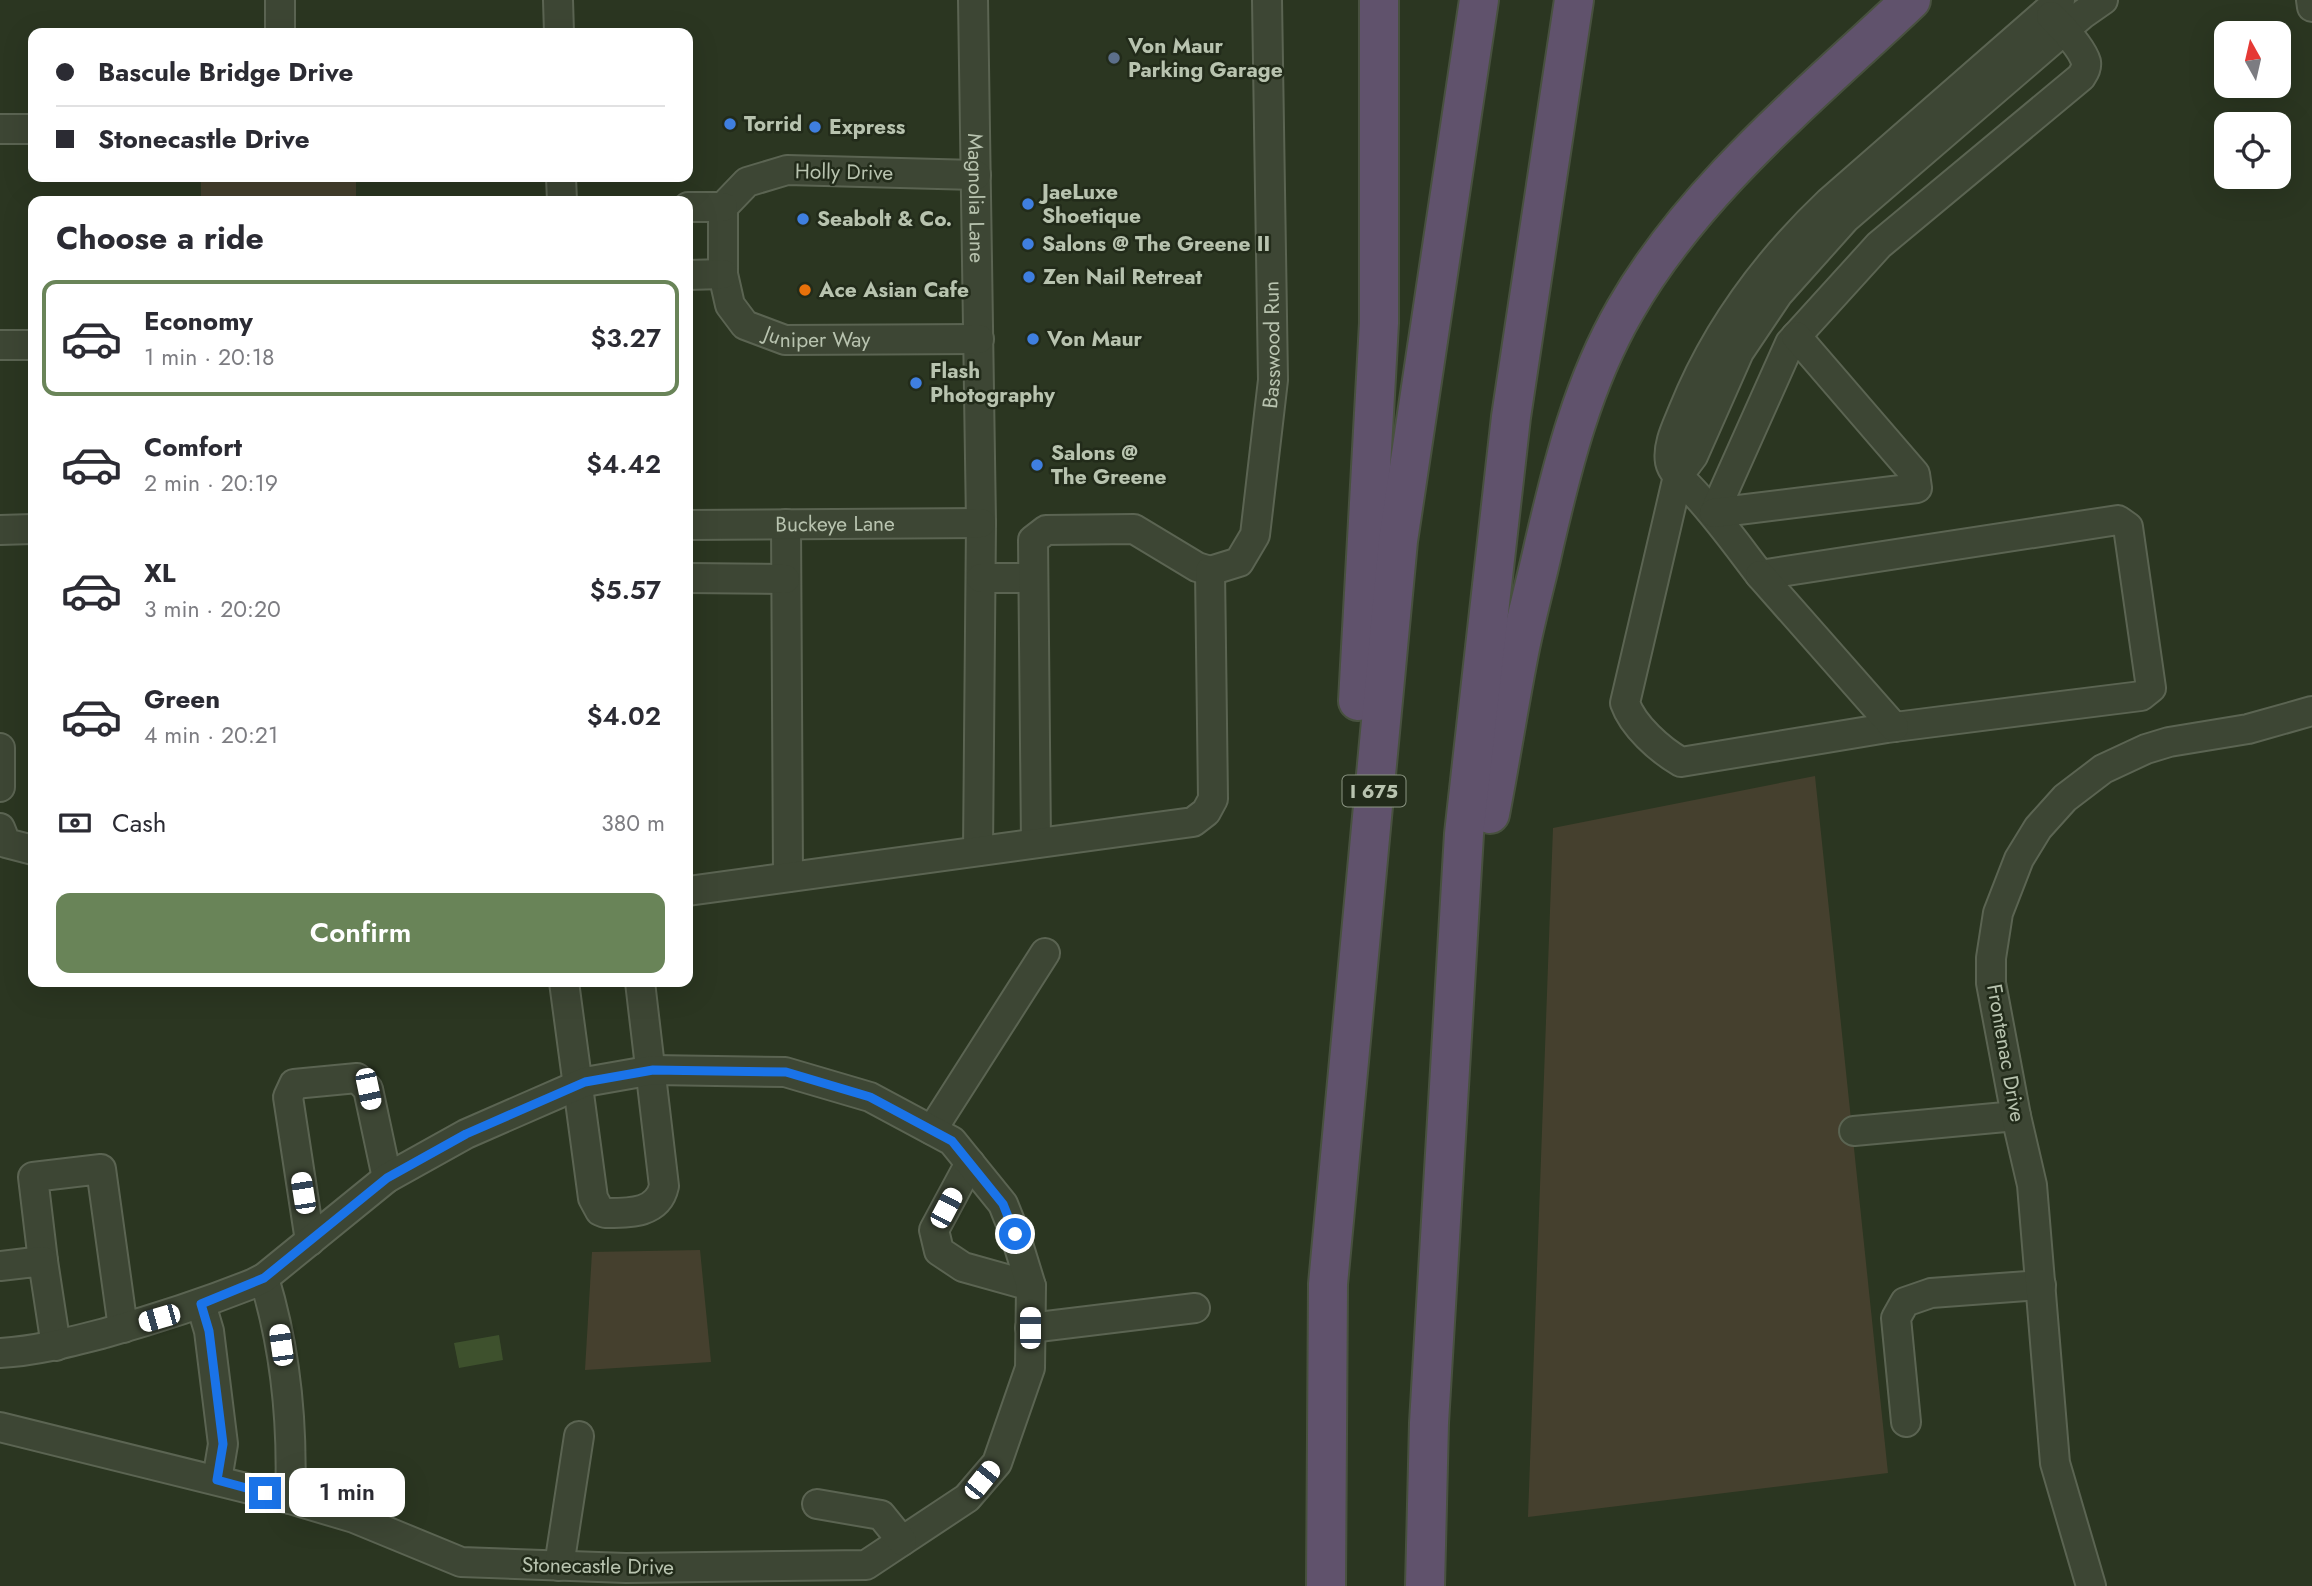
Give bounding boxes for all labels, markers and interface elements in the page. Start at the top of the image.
north arrow [2214,21,2291,98]
map controls [2214,21,2291,189]
place label: Von Maur Parking Garage [1127,31,1283,85]
marker: Von Maur Parking Garage [1106,50,1122,66]
text: Bascule Bridge Drive [98,53,354,91]
place label: Torrid [744,109,802,139]
place label: Express [829,112,906,142]
button: locate [2214,112,2291,189]
marker: Torrid [722,116,738,132]
marker: Express [807,119,823,135]
text: Stonecastle Drive [98,120,310,158]
street label: Magnolia Lane [960,133,992,263]
street label: Holly Drive [795,156,894,188]
place label: JaeLuxe Shoetique [1038,177,1141,231]
marker: JaeLuxe Shoetique [1020,196,1036,212]
place label: Seabolt & Co. [817,204,952,234]
marker: Seabolt & Co. [795,211,811,227]
text: Choose a ride [56,215,264,261]
place label: Salons @ The Greene II [1042,229,1270,259]
marker: Salons @ The Greene II [1020,236,1036,252]
place label: Zen Nail Retreat [1043,262,1203,292]
marker: Zen Nail Retreat [1021,269,1037,285]
place label: Ace Asian Cafe [818,275,969,305]
street label: Basswood Run [1255,281,1288,410]
marker: Ace Asian Cafe [797,282,813,298]
text: Economy [144,302,253,340]
icon: car [60,307,123,370]
street label: Juniper Way [757,317,871,355]
text: $3.27 [590,319,661,357]
place label: Von Maur [1046,324,1143,354]
marker: Von Maur [1025,331,1041,347]
text: 1 min · 20:18 [144,340,275,374]
place label: Flash Photography [930,356,1056,410]
marker: Flash Photography [908,375,924,391]
text: Comfort [144,428,242,466]
icon: car [60,433,123,496]
place label: Salons @ The Greene [1051,438,1167,492]
text: $4.42 [586,445,661,483]
marker: Salons @ The Greene [1029,457,1045,473]
text: 2 min · 20:19 [144,466,278,500]
street label: Buckeye Lane [775,509,895,539]
text: XL [144,554,176,592]
icon: car [60,559,123,622]
text: $5.57 [590,571,661,609]
text: 3 min · 20:20 [144,592,281,626]
text: Green [144,680,220,718]
icon: car [60,685,123,748]
text: $4.02 [587,697,661,735]
text: 4 min · 20:21 [144,718,278,752]
road number: I 675 [1342,776,1406,806]
icon: cash [56,804,94,842]
text: Cash [112,804,166,842]
text: 380 m [601,806,665,840]
button: Confirm [56,893,665,973]
street label: Frontenac Drive [1979,982,2033,1124]
car [354,1066,383,1112]
car [290,1171,317,1215]
car [927,1185,966,1231]
route start [999,1218,1031,1250]
car [136,1302,183,1334]
car [1020,1307,1041,1349]
car [268,1323,295,1367]
car [961,1457,1004,1503]
callout: 1 min [290,1468,405,1518]
text: 1 min [319,1475,375,1509]
route end [249,1477,281,1509]
street label: Stonecastle Drive [522,1550,674,1582]

